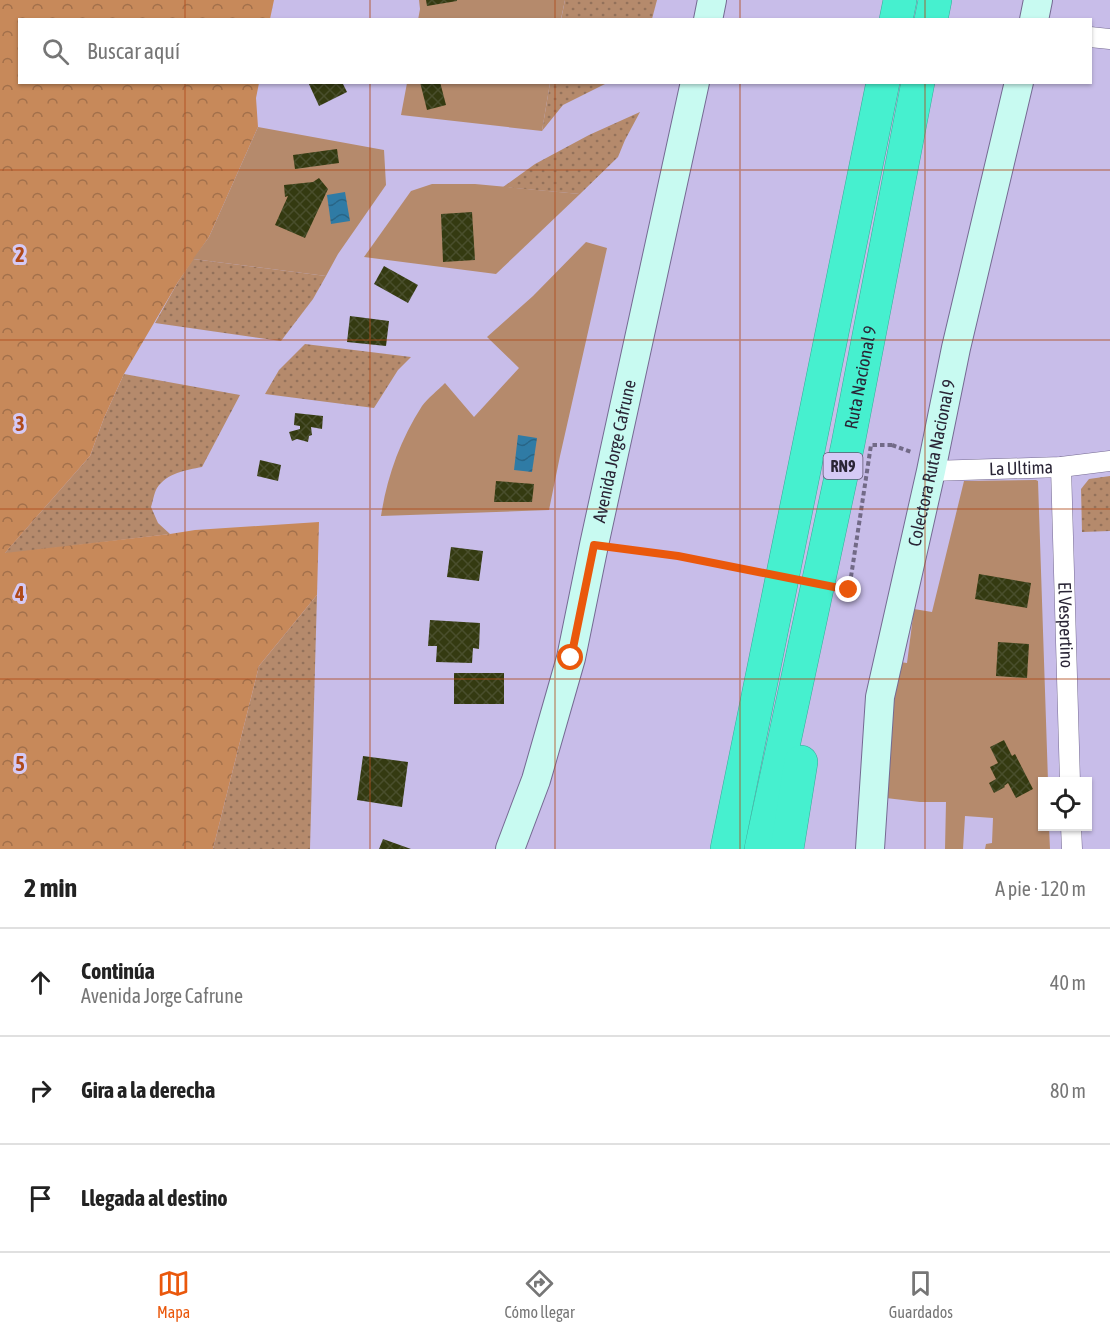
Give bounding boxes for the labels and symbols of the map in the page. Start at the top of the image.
text: 2 [15,243,25,266]
street label: Ruta Nacional 9 [840,324,881,431]
street label: Avenida Jorge Cafrune [588,378,640,525]
street label: Colectora Ruta Nacional 9 [903,378,959,548]
text: 3 [15,412,25,435]
road number: RN9 [824,453,862,479]
street label: La Ultima [989,456,1053,479]
route end [835,576,861,602]
text: 4 [14,582,25,605]
street label: El Vespertino [1054,582,1078,668]
route start [557,644,583,670]
text: 5 [15,752,25,775]

